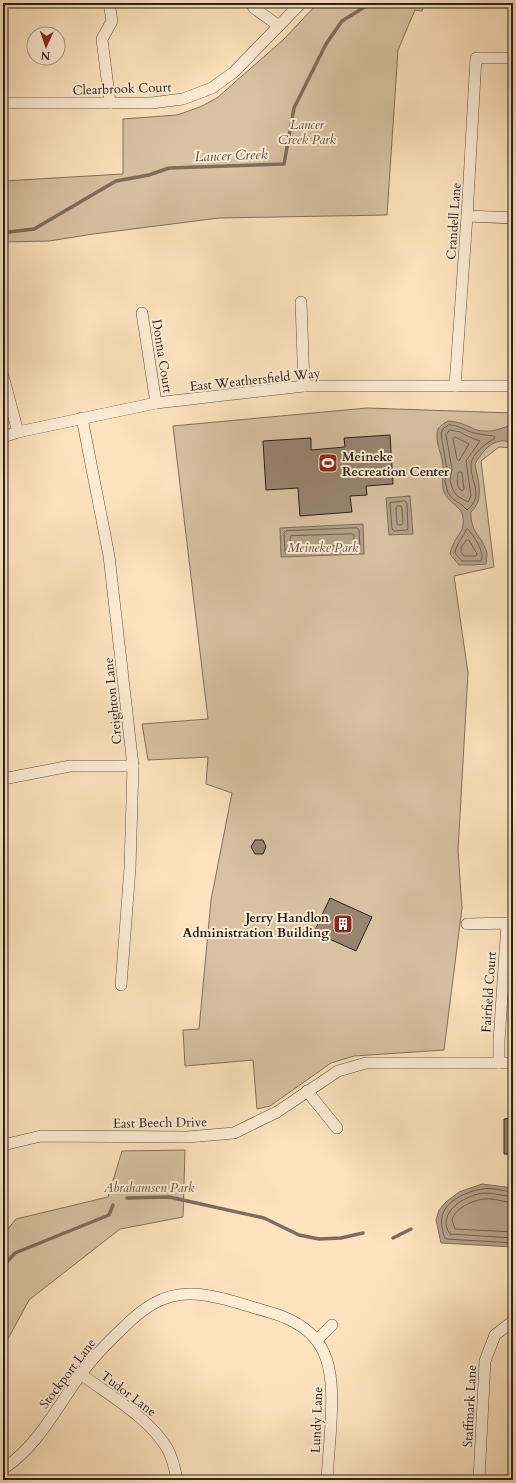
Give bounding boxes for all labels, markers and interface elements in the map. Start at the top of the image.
north arrow [26,26,66,66]
text: N [40,48,51,63]
street label: Clearbrook Court [72,78,172,100]
park label: Lancer Creek Park [278,116,337,149]
water label: Lancer Creek [194,145,268,166]
street label: Crandell Lane [442,182,466,260]
street label: Donna Court [147,318,177,394]
street label: East Weathersfield Way [189,364,322,396]
place label: Meineke Recreation Center [342,448,450,481]
sports icon: Meineke Recreation Center [317,452,339,474]
park label: Meineke Park [287,539,359,557]
street label: Creighton Lane [99,656,127,745]
place label: Jerry Handlon Administration Building [182,909,330,942]
building icon: Jerry Handlon Administration Building [332,913,354,935]
street label: Fairfield Court [477,951,501,1033]
street label: East Beech Drive [113,1113,207,1133]
park label: Abrahamsen Park [103,1179,195,1197]
street label: Stockport Lane [35,1335,100,1412]
street label: Staffmark Lane [459,1364,481,1448]
street label: Tudor Lane [97,1367,160,1421]
street label: Lundy Lane [307,1386,327,1454]

